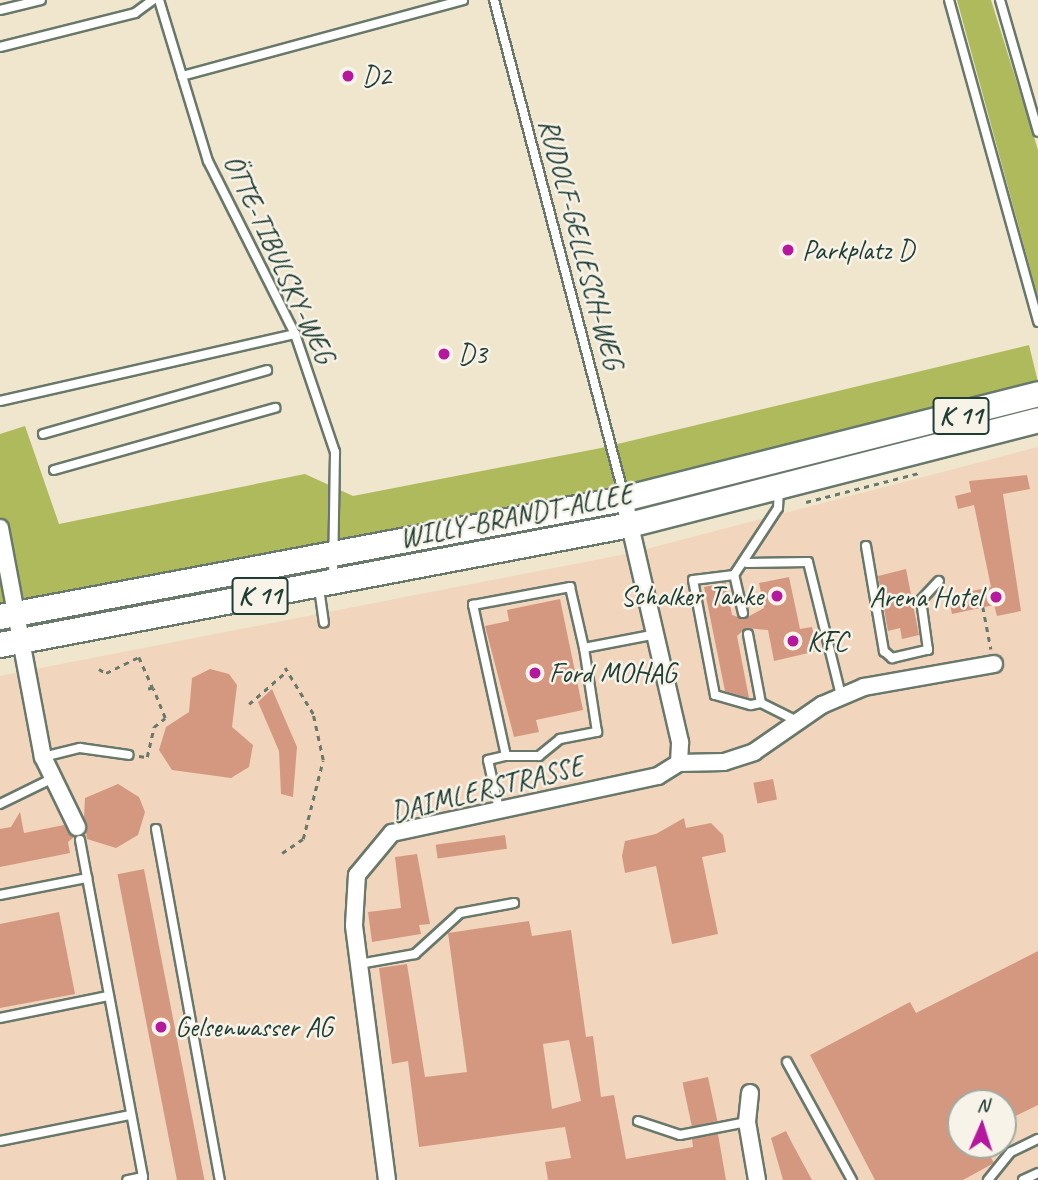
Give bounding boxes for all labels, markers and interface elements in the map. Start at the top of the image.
place label: D2 [362,59,391,93]
marker: D2 [340,68,356,84]
street label: RUDOLF-GELLESCH-WEG [531,115,631,373]
street label: ÖTTE-TIBULSKY-WEG [216,149,342,369]
place label: Parkplatz D [802,233,914,267]
marker: Parkplatz D [780,242,796,258]
place label: D3 [458,337,487,371]
marker: D3 [436,346,452,362]
road number: K 11 [931,394,991,438]
street label: WILLY-BRANDT-ALLEE [397,477,635,555]
road number: K 11 [230,574,290,618]
place label: Schalker Tanke [620,579,763,613]
place label: Arena Hotel [870,580,982,614]
marker: Schalker Tanke [769,588,785,604]
marker: Arena Hotel [988,589,1004,605]
place label: KFC [807,624,848,658]
marker: KFC [785,633,801,649]
place label: Ford MOHAG [549,656,677,690]
marker: Ford MOHAG [527,665,543,681]
street label: DAIMLERSTRASSE [388,749,586,829]
place label: Gelsenwasser AG [175,1010,332,1044]
marker: Gelsenwasser AG [153,1019,169,1035]
north arrow [947,1089,1017,1159]
text: N [976,1093,989,1117]

